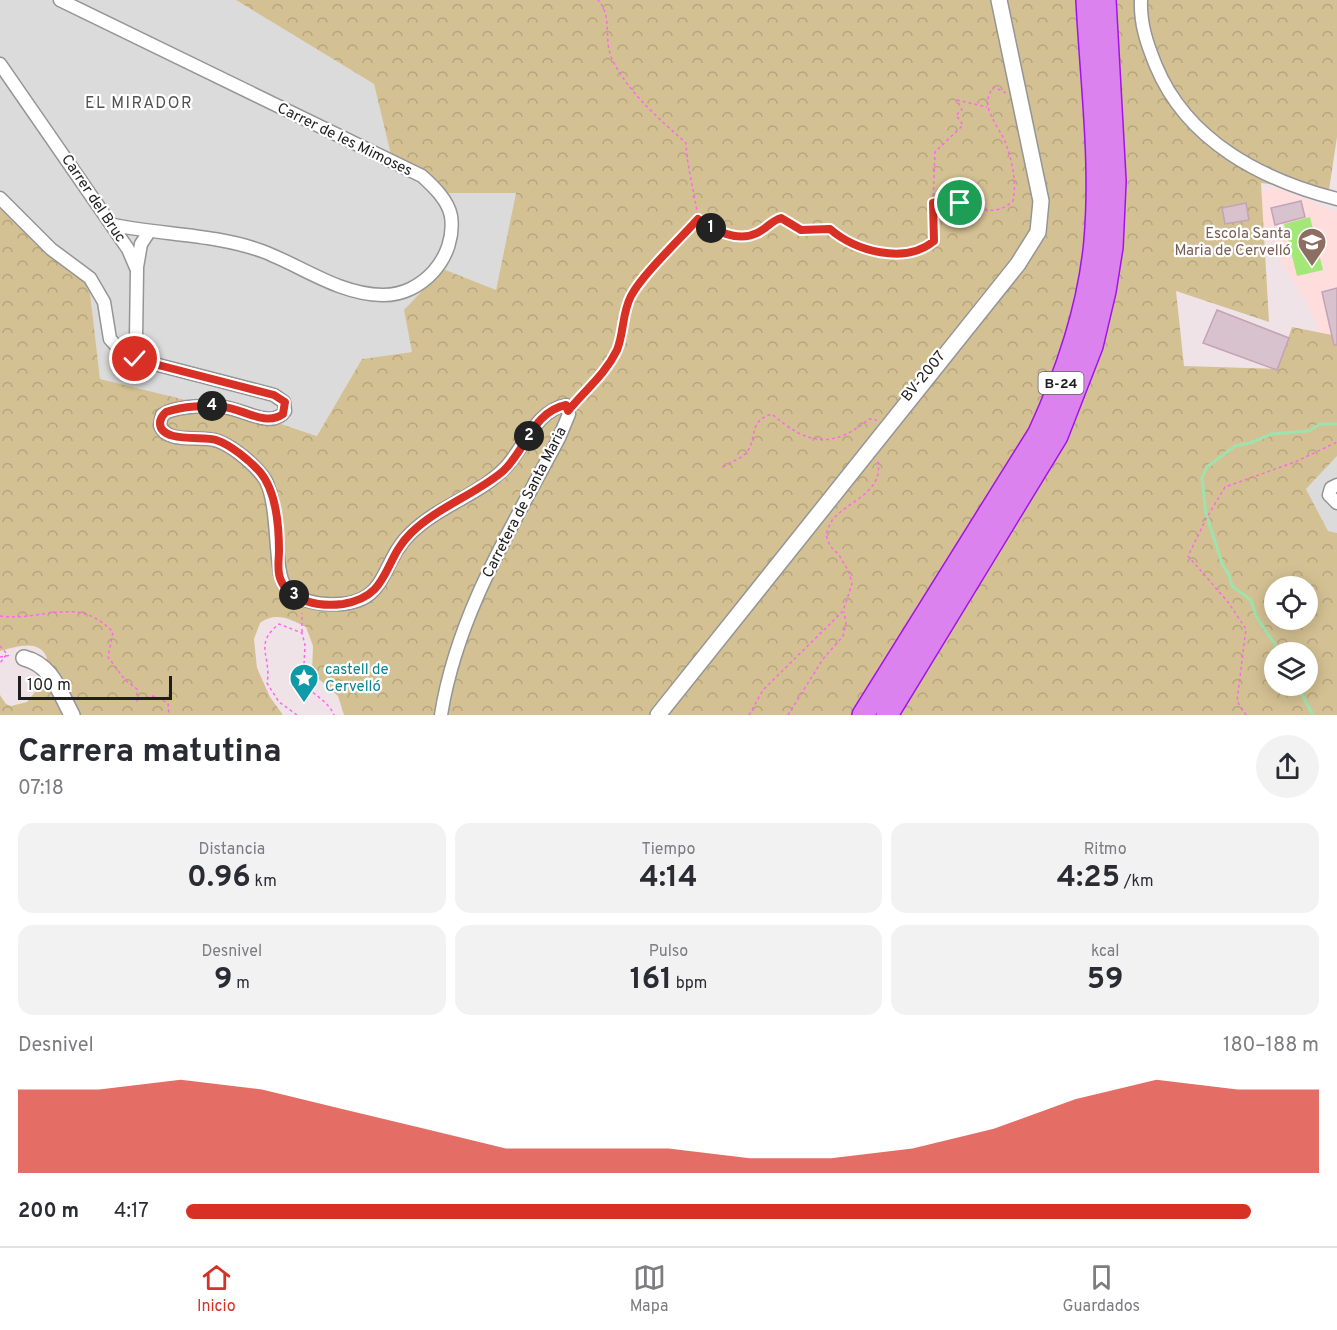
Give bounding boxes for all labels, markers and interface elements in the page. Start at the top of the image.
district label: EL MIRADOR [85,94,193,114]
street label: Carrer de les Mimoses [274,99,415,181]
street label: Carrer del Bruc [56,151,129,246]
pin [934,177,985,228]
icon: arrive [943,186,976,219]
pin: 1 [696,213,726,243]
text: 1 [708,218,714,238]
place label: Escola Santa Maria de Cervelló [1174,225,1291,261]
school or university icon: Escola Santa Maria de Cervelló [1296,226,1328,268]
pin [109,333,160,384]
icon: check [118,342,151,375]
street label: BV-2007 [898,348,950,406]
road number: B-24 [1038,372,1084,394]
pin: 4 [197,391,227,421]
text: 4 [207,396,217,416]
pin: 2 [514,421,544,451]
street label: Carretera de Santa Maria [479,424,572,581]
text: 2 [524,426,534,446]
map controls [1264,576,1318,696]
button: locate [1264,576,1318,630]
pin: 3 [279,580,309,610]
text: 3 [289,585,299,605]
button: layers [1264,642,1318,696]
place label: castell de Cervelló [325,661,389,697]
place icon: castell de Cervelló [288,662,320,704]
scale bar [18,673,172,700]
text: 100 m [27,676,71,696]
text: Carrera matutina [18,732,282,774]
button: share [1256,735,1319,798]
text: 07:18 [18,776,64,802]
text: Distancia [199,840,265,860]
text: Tiempo [641,840,696,860]
text: Ritmo [1084,840,1127,860]
text: 0.96 [187,860,251,897]
text: 4:14 [640,860,697,897]
text: 4:25 [1057,860,1120,897]
text: km [251,872,277,892]
text: /km [1120,872,1154,892]
text: Desnivel [201,942,262,962]
text: Pulso [649,942,688,962]
text: kcal [1091,942,1119,962]
text: 9 [214,962,232,999]
text: 161 [630,962,672,999]
text: 59 [1087,962,1124,999]
text: m [232,974,250,994]
text: bpm [672,974,707,994]
text: Desnivel [18,1033,94,1059]
text: 180–188 m [1223,1033,1319,1059]
text: 200 m [18,1199,79,1225]
text: 4:17 [114,1199,149,1225]
tab: Inicio [197,1261,236,1317]
tab: Mapa [630,1261,668,1317]
tab: Guardados [1062,1261,1140,1317]

